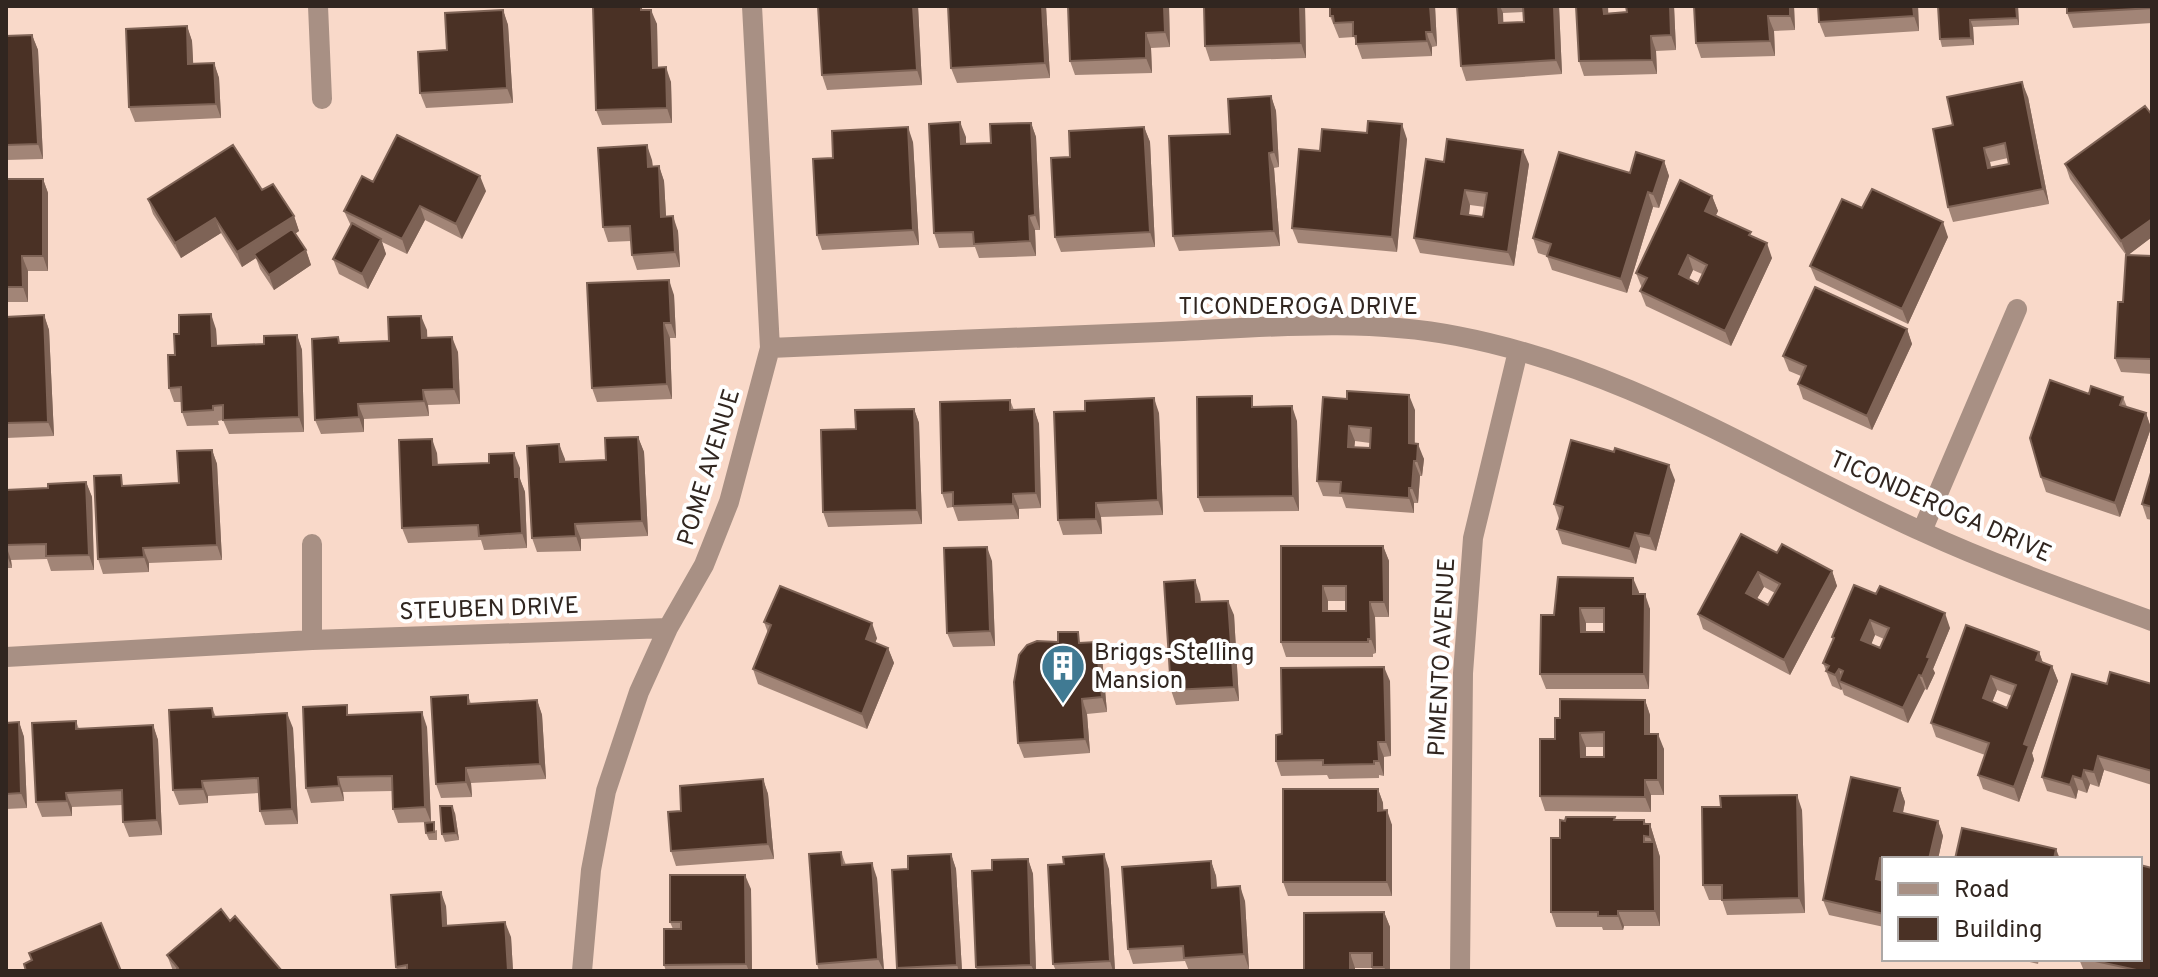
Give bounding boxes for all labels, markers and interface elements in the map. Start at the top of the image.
street label: TICONDEROGA DRIVE [1178,293,1418,323]
street label: POME AVENUE [672,386,748,550]
street label: TICONDEROGA DRIVE [1825,445,2056,570]
street label: PIMENTO AVENUE [1423,557,1463,757]
street label: STEUBEN DRIVE [399,592,579,628]
place label: Briggs-Stelling Mansion [1094,639,1254,697]
building icon: Briggs-Stelling Mansion [1039,642,1087,705]
legend [1882,857,2142,961]
text: Road [1954,876,2010,906]
text: Building [1954,916,2043,946]

